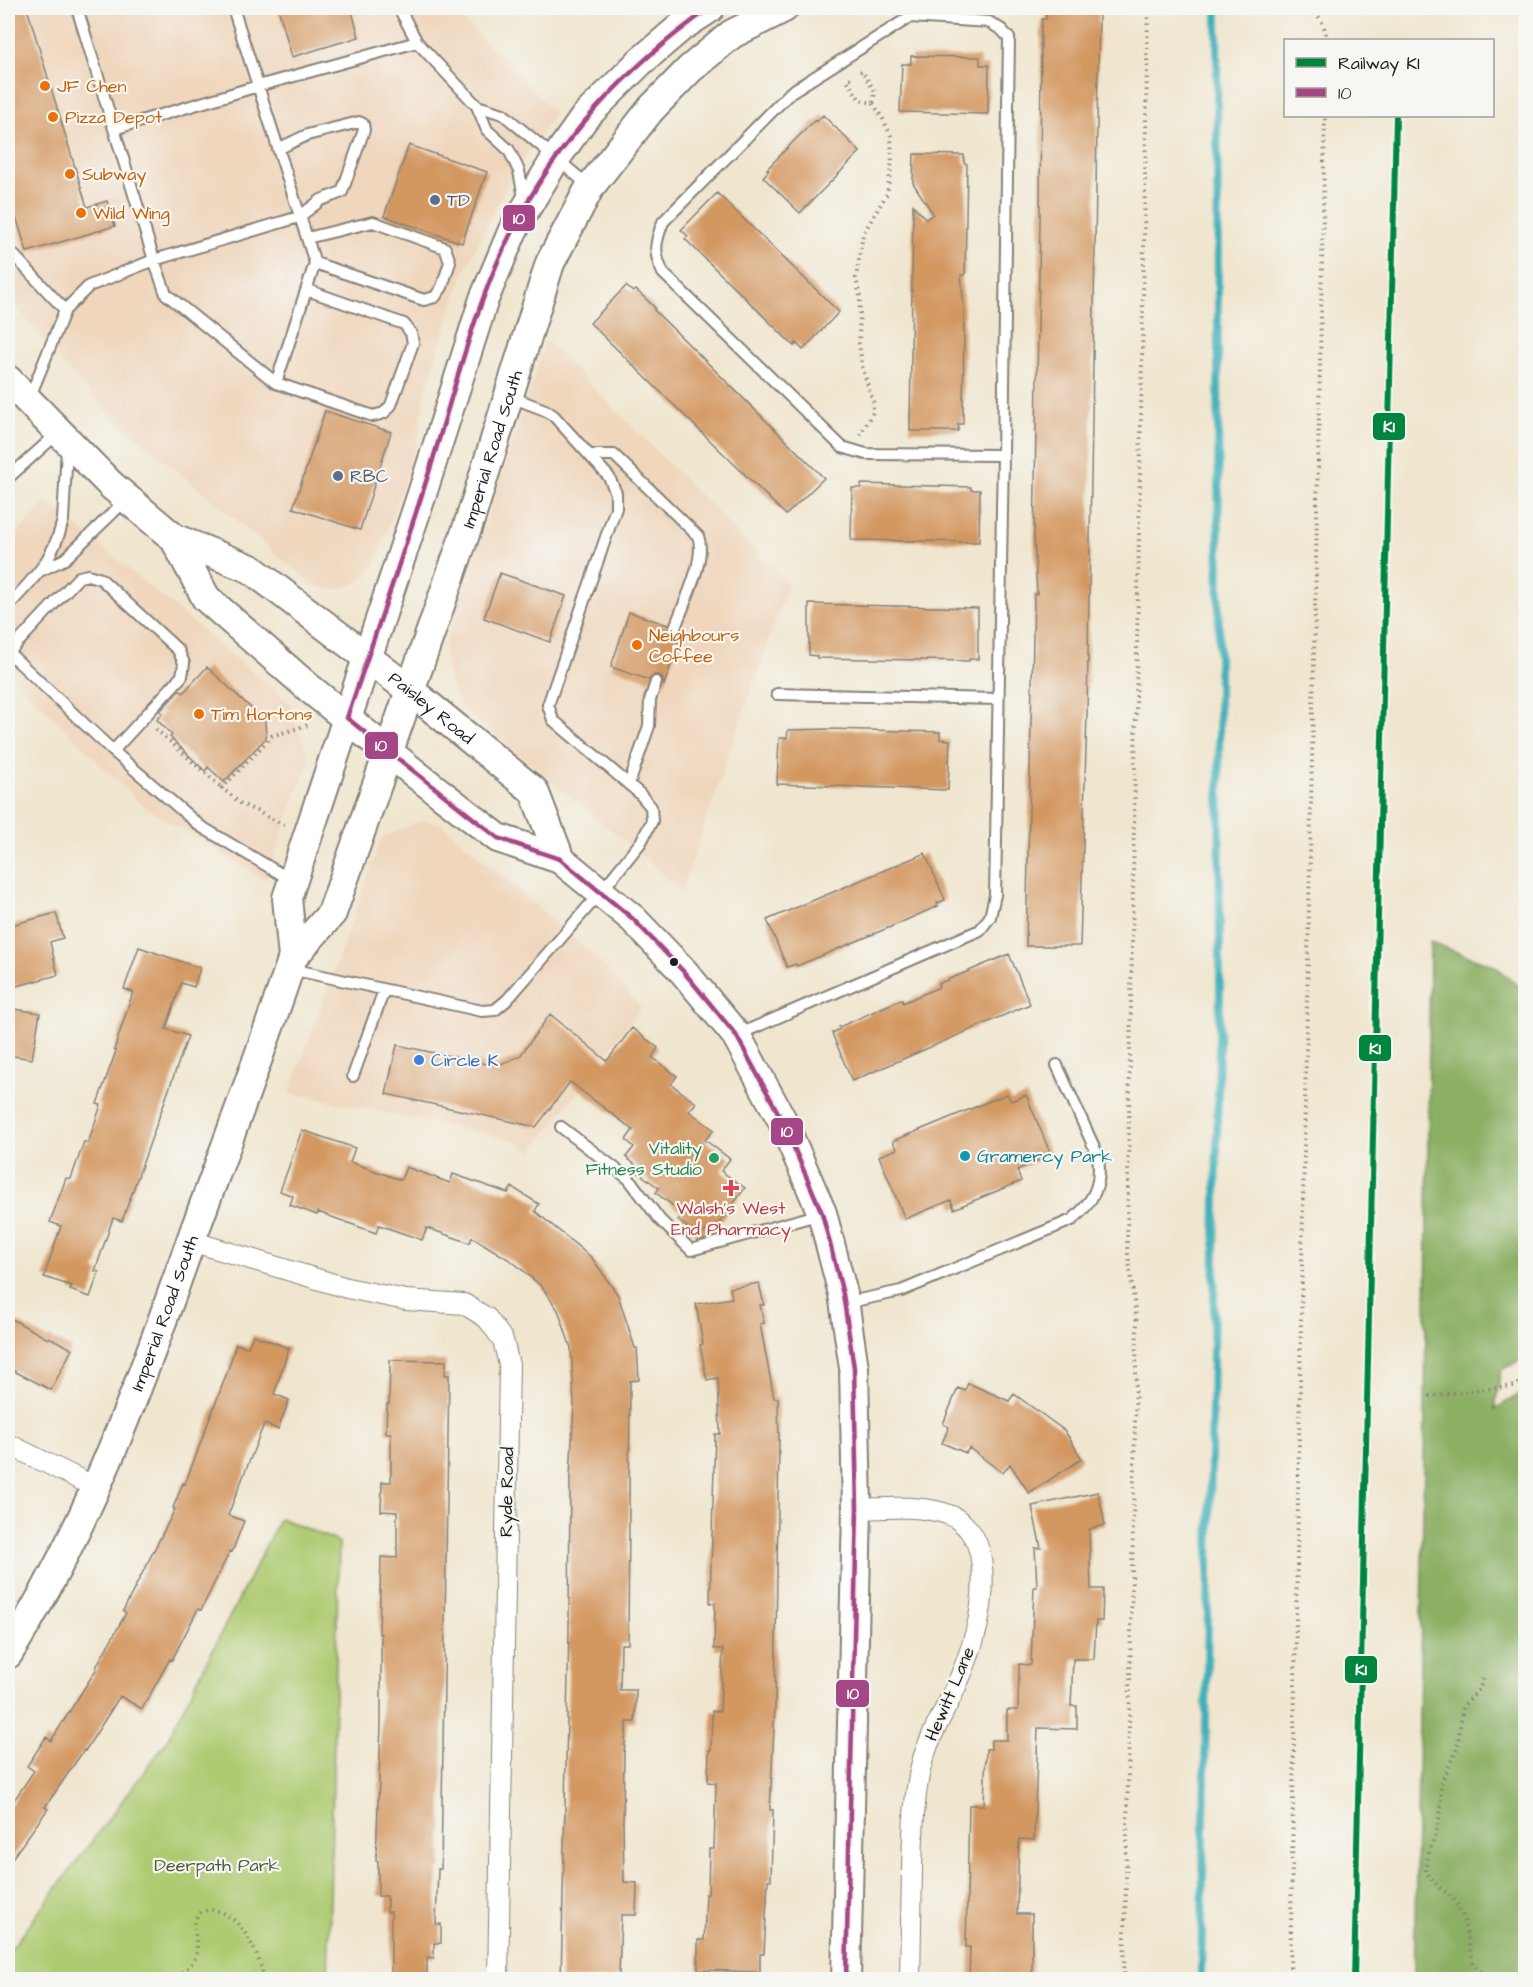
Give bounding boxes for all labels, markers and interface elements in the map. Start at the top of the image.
legend [1284,39,1494,117]
text: Railway KI [1338,51,1420,77]
place label: JF Chen [57,74,127,99]
marker: JF Chen [38,79,52,93]
text: 10 [1338,81,1352,106]
place label: Pizza Depot [65,105,163,130]
marker: Pizza Depot [46,110,60,124]
place label: Subway [82,162,147,188]
marker: Subway [63,167,77,181]
place label: TD [447,188,470,213]
marker: TD [428,193,442,207]
place label: Wild Wing [93,201,170,227]
line badge: 10 [502,204,536,232]
marker: Wild Wing [74,206,88,220]
text: 10 [513,208,525,230]
street label: Imperial Road South [456,367,528,532]
line badge: KI [1372,412,1406,441]
text: KI [1383,416,1395,438]
place label: RBC [350,464,389,489]
marker: RBC [331,469,345,483]
place label: Neighbours Coffee [649,623,739,669]
marker: Neighbours Coffee [630,638,644,652]
street label: Paisley Road [383,666,480,750]
place label: Tim Hortons [211,702,313,727]
marker: Tim Hortons [192,707,206,721]
line badge: 10 [364,731,399,760]
text: 10 [375,735,387,757]
unlabelled marker [668,956,680,968]
line badge: KI [1358,1034,1392,1062]
text: KI [1369,1038,1381,1060]
place label: Circle K [431,1048,499,1073]
marker: Circle K [412,1053,426,1067]
line badge: 10 [770,1117,804,1146]
text: 10 [781,1121,793,1143]
place label: Vitality Fitness Studio [585,1136,702,1182]
place label: Gramercy Park [977,1144,1112,1170]
marker: Gramercy Park [958,1149,972,1163]
marker: Vitality Fitness Studio [707,1151,721,1165]
marker: Walsh’s West End Pharmacy [724,1181,738,1195]
place label: Walsh’s West End Pharmacy [671,1196,791,1243]
street label: Imperial Road South [125,1232,204,1394]
street label: Ryde Road [494,1447,521,1537]
street label: Hewitt Lane [919,1643,981,1745]
line badge: KI [1344,1655,1378,1684]
text: KI [1355,1659,1367,1681]
line badge: 10 [835,1679,870,1708]
text: 10 [847,1683,859,1705]
park label: Deerpath Park [154,1853,280,1878]

